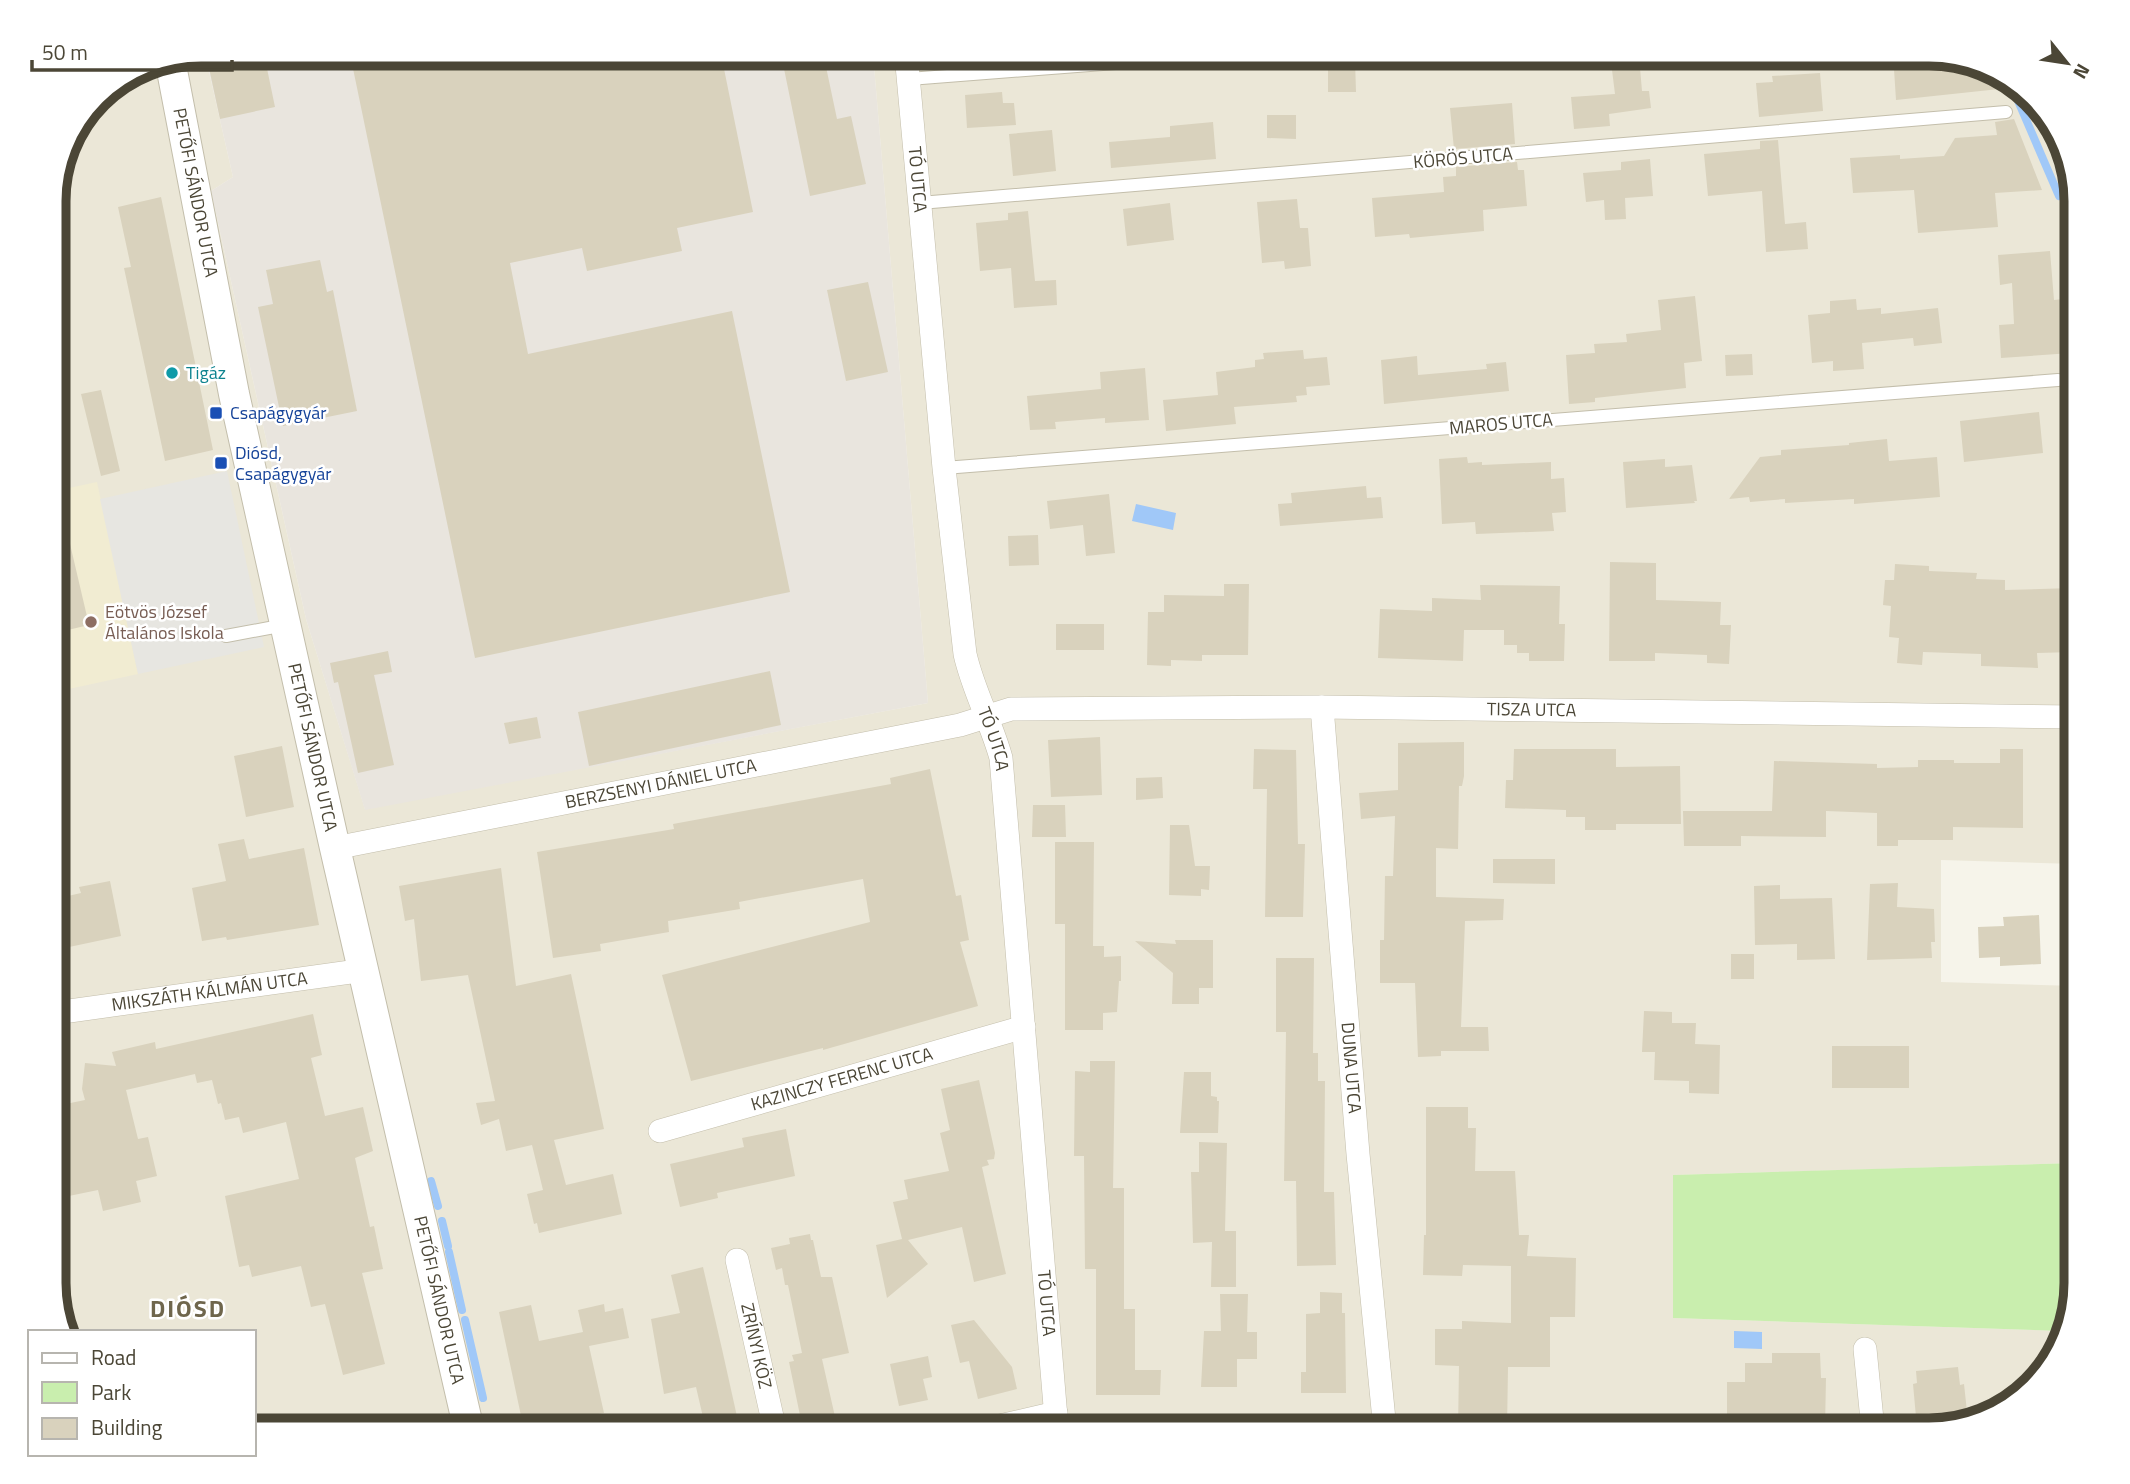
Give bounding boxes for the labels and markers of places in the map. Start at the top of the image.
place label: Tigáz [186,359,226,386]
marker: Tigáz [164,365,180,381]
place label: Csapágygyár [230,399,326,426]
marker: Csapágygyár [208,405,224,421]
place label: Diósd, Csapágygyár [235,439,331,487]
marker: Diósd, Csapágygyár [213,455,229,471]
place label: Eötvös József Általános Iskola [105,598,224,646]
marker: Eötvös József Általános Iskola [83,614,99,630]

